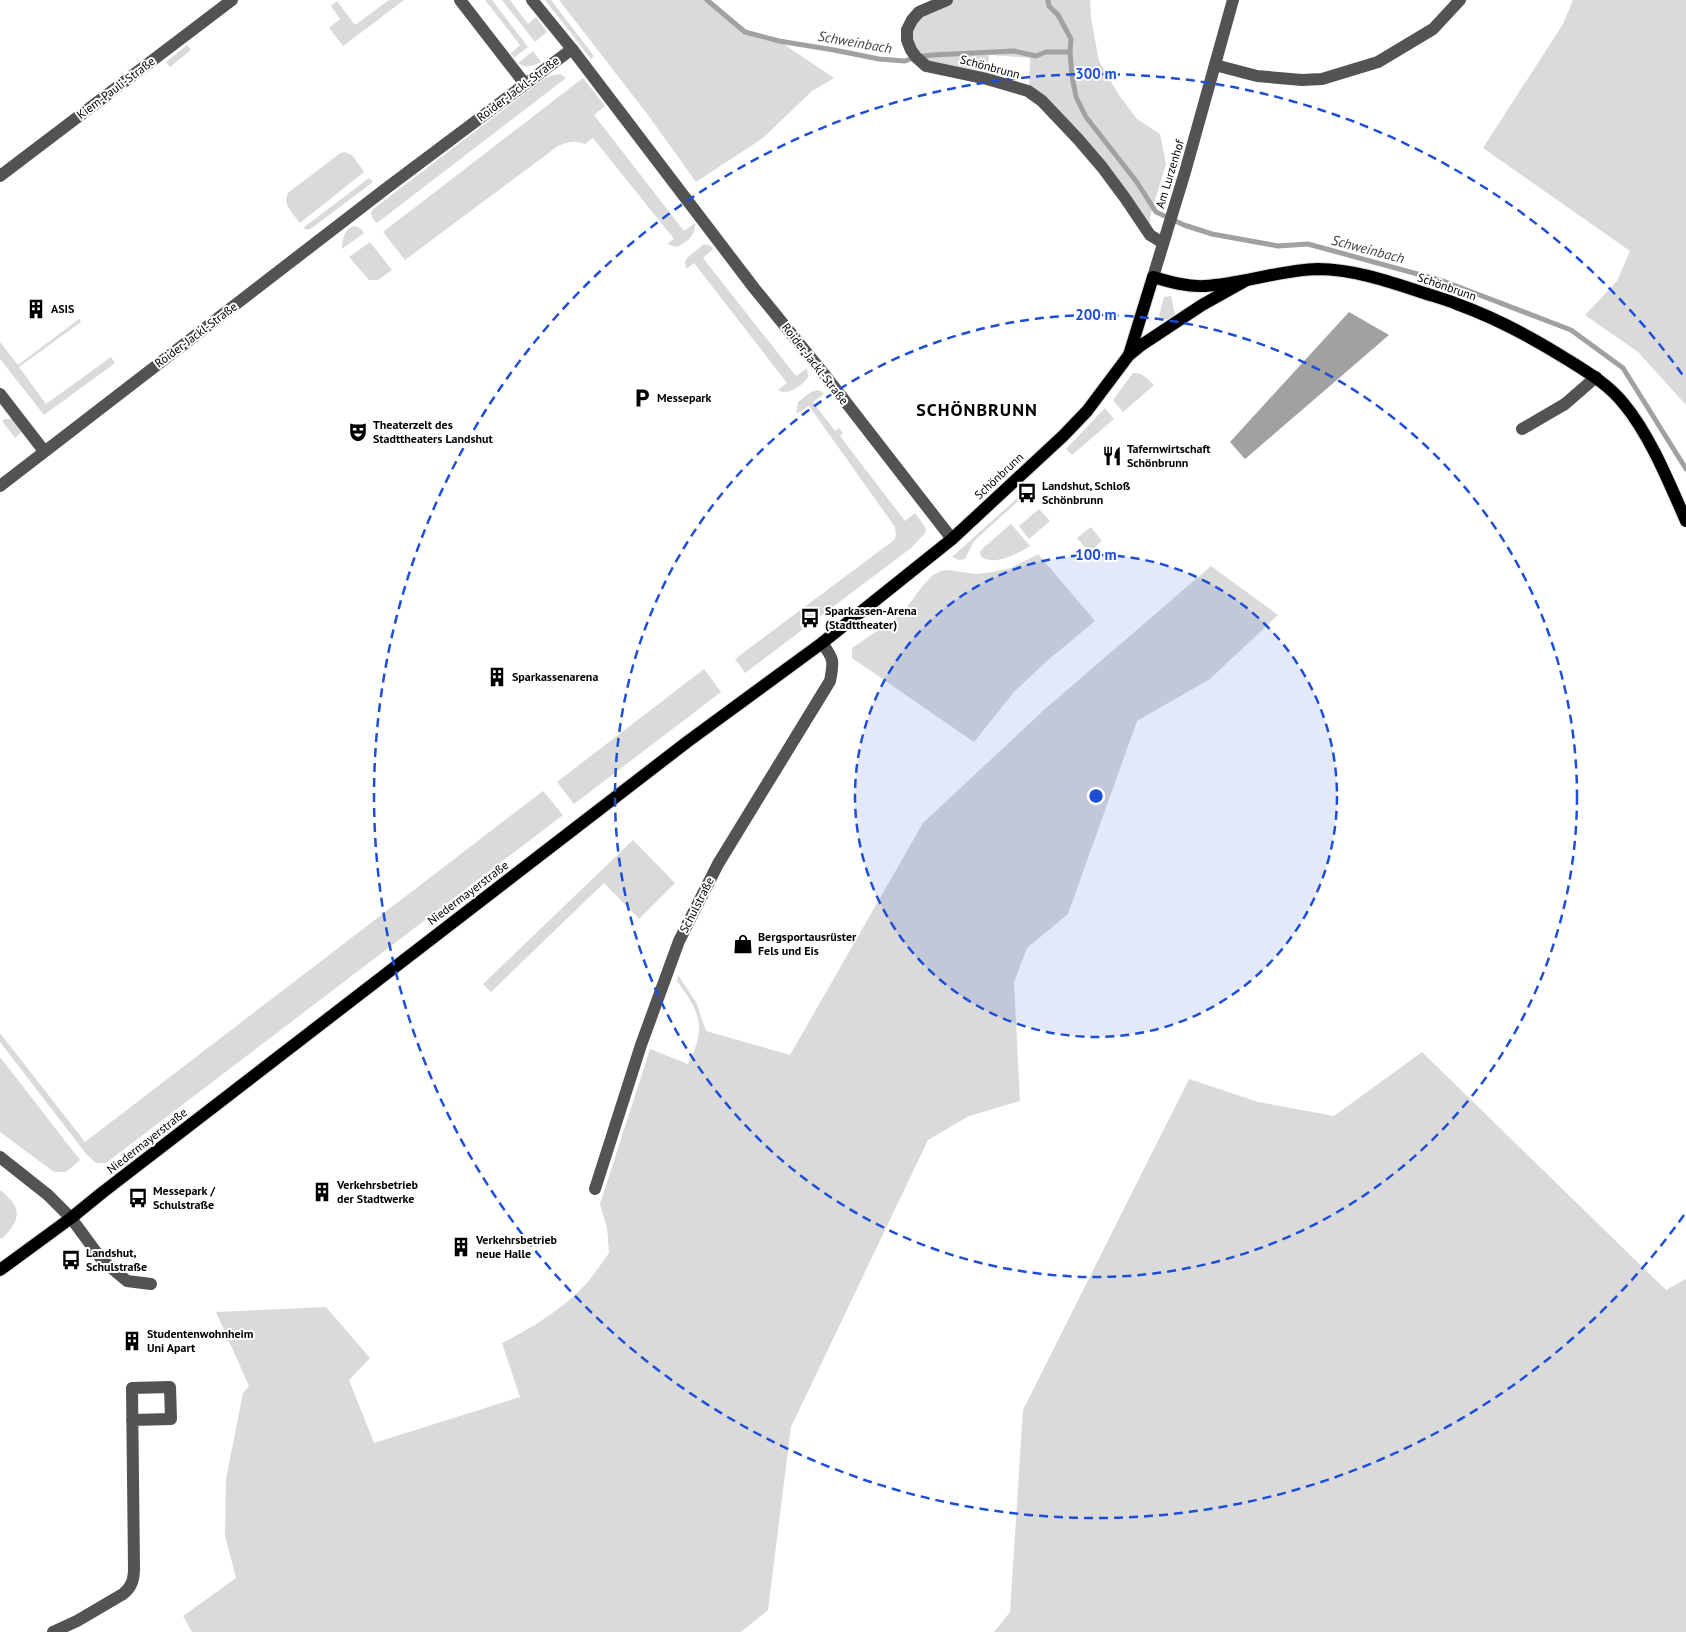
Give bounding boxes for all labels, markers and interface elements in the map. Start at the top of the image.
water label: Schweinbach [817,27,893,57]
street label: Schönbrunn [958,51,1022,82]
street label: Kiem-Pauli-Straße [74,53,158,122]
street label: Roider-Jackl-Straße [474,53,562,124]
text: 300 m [1075,64,1117,83]
street label: Am Lurzenhof [1152,137,1187,210]
water label: Schweinbach [1330,231,1406,267]
street label: Schönbrunn [1416,269,1479,304]
building icon: ASIS [25,298,47,320]
street label: Roider-Jackl-Straße [152,299,240,370]
place label: ASIS [51,301,74,316]
text: 200 m [1075,305,1117,324]
street label: Roider-Jackl-Straße [779,320,852,407]
parking icon: Messepark [631,387,653,409]
place label: Messepark [657,390,712,405]
district label: SCHÖNBRUNN [916,398,1038,421]
place label: Theaterzelt des Stadttheaters Landshut [373,417,494,446]
theatre icon: Theaterzelt des Stadttheaters Landshut [347,421,369,443]
place label: Tafernwirtschaft Schönbrunn [1127,441,1211,470]
restaurant icon: Tafernwirtschaft Schönbrunn [1101,445,1123,467]
street label: Schönbrunn [971,449,1026,502]
place label: Landshut, Schloß Schönbrunn [1042,478,1131,507]
bus stop icon: Landshut, Schloß Schönbrunn [1016,482,1038,504]
text: 100 m [1075,545,1117,564]
place label: Sparkassen-Arena (Stadttheater) [825,603,917,632]
bus stop icon: Sparkassen-Arena (Stadttheater) [799,607,821,629]
building icon: Sparkassenarena [486,666,508,688]
place label: Sparkassenarena [512,669,598,684]
centre of rings [1087,787,1105,805]
street label: Niedermayerstraße [424,857,511,928]
street label: Schulstraße [676,874,717,935]
place label: Bergsportausrüster Fels und Eis [758,929,857,958]
shop icon: Bergsportausrüster Fels und Eis [732,933,754,955]
street label: Niedermayerstraße [104,1105,190,1177]
place label: Verkehrsbetrieb der Stadtwerke [336,1177,419,1206]
building icon: Verkehrsbetrieb der Stadtwerke [311,1181,333,1203]
place label: Messepark / Schulstraße [153,1183,216,1212]
bus stop icon: Messepark / Schulstraße [127,1187,149,1209]
place label: Verkehrsbetrieb neue Halle [475,1232,558,1261]
building icon: Verkehrsbetrieb neue Halle [450,1236,472,1258]
place label: Landshut, Schulstraße [86,1245,147,1274]
bus stop icon: Landshut, Schulstraße [60,1249,82,1271]
place label: Studentenwohnheim Uni Apart [147,1326,254,1355]
building icon: Studentenwohnheim Uni Apart [121,1330,143,1352]

